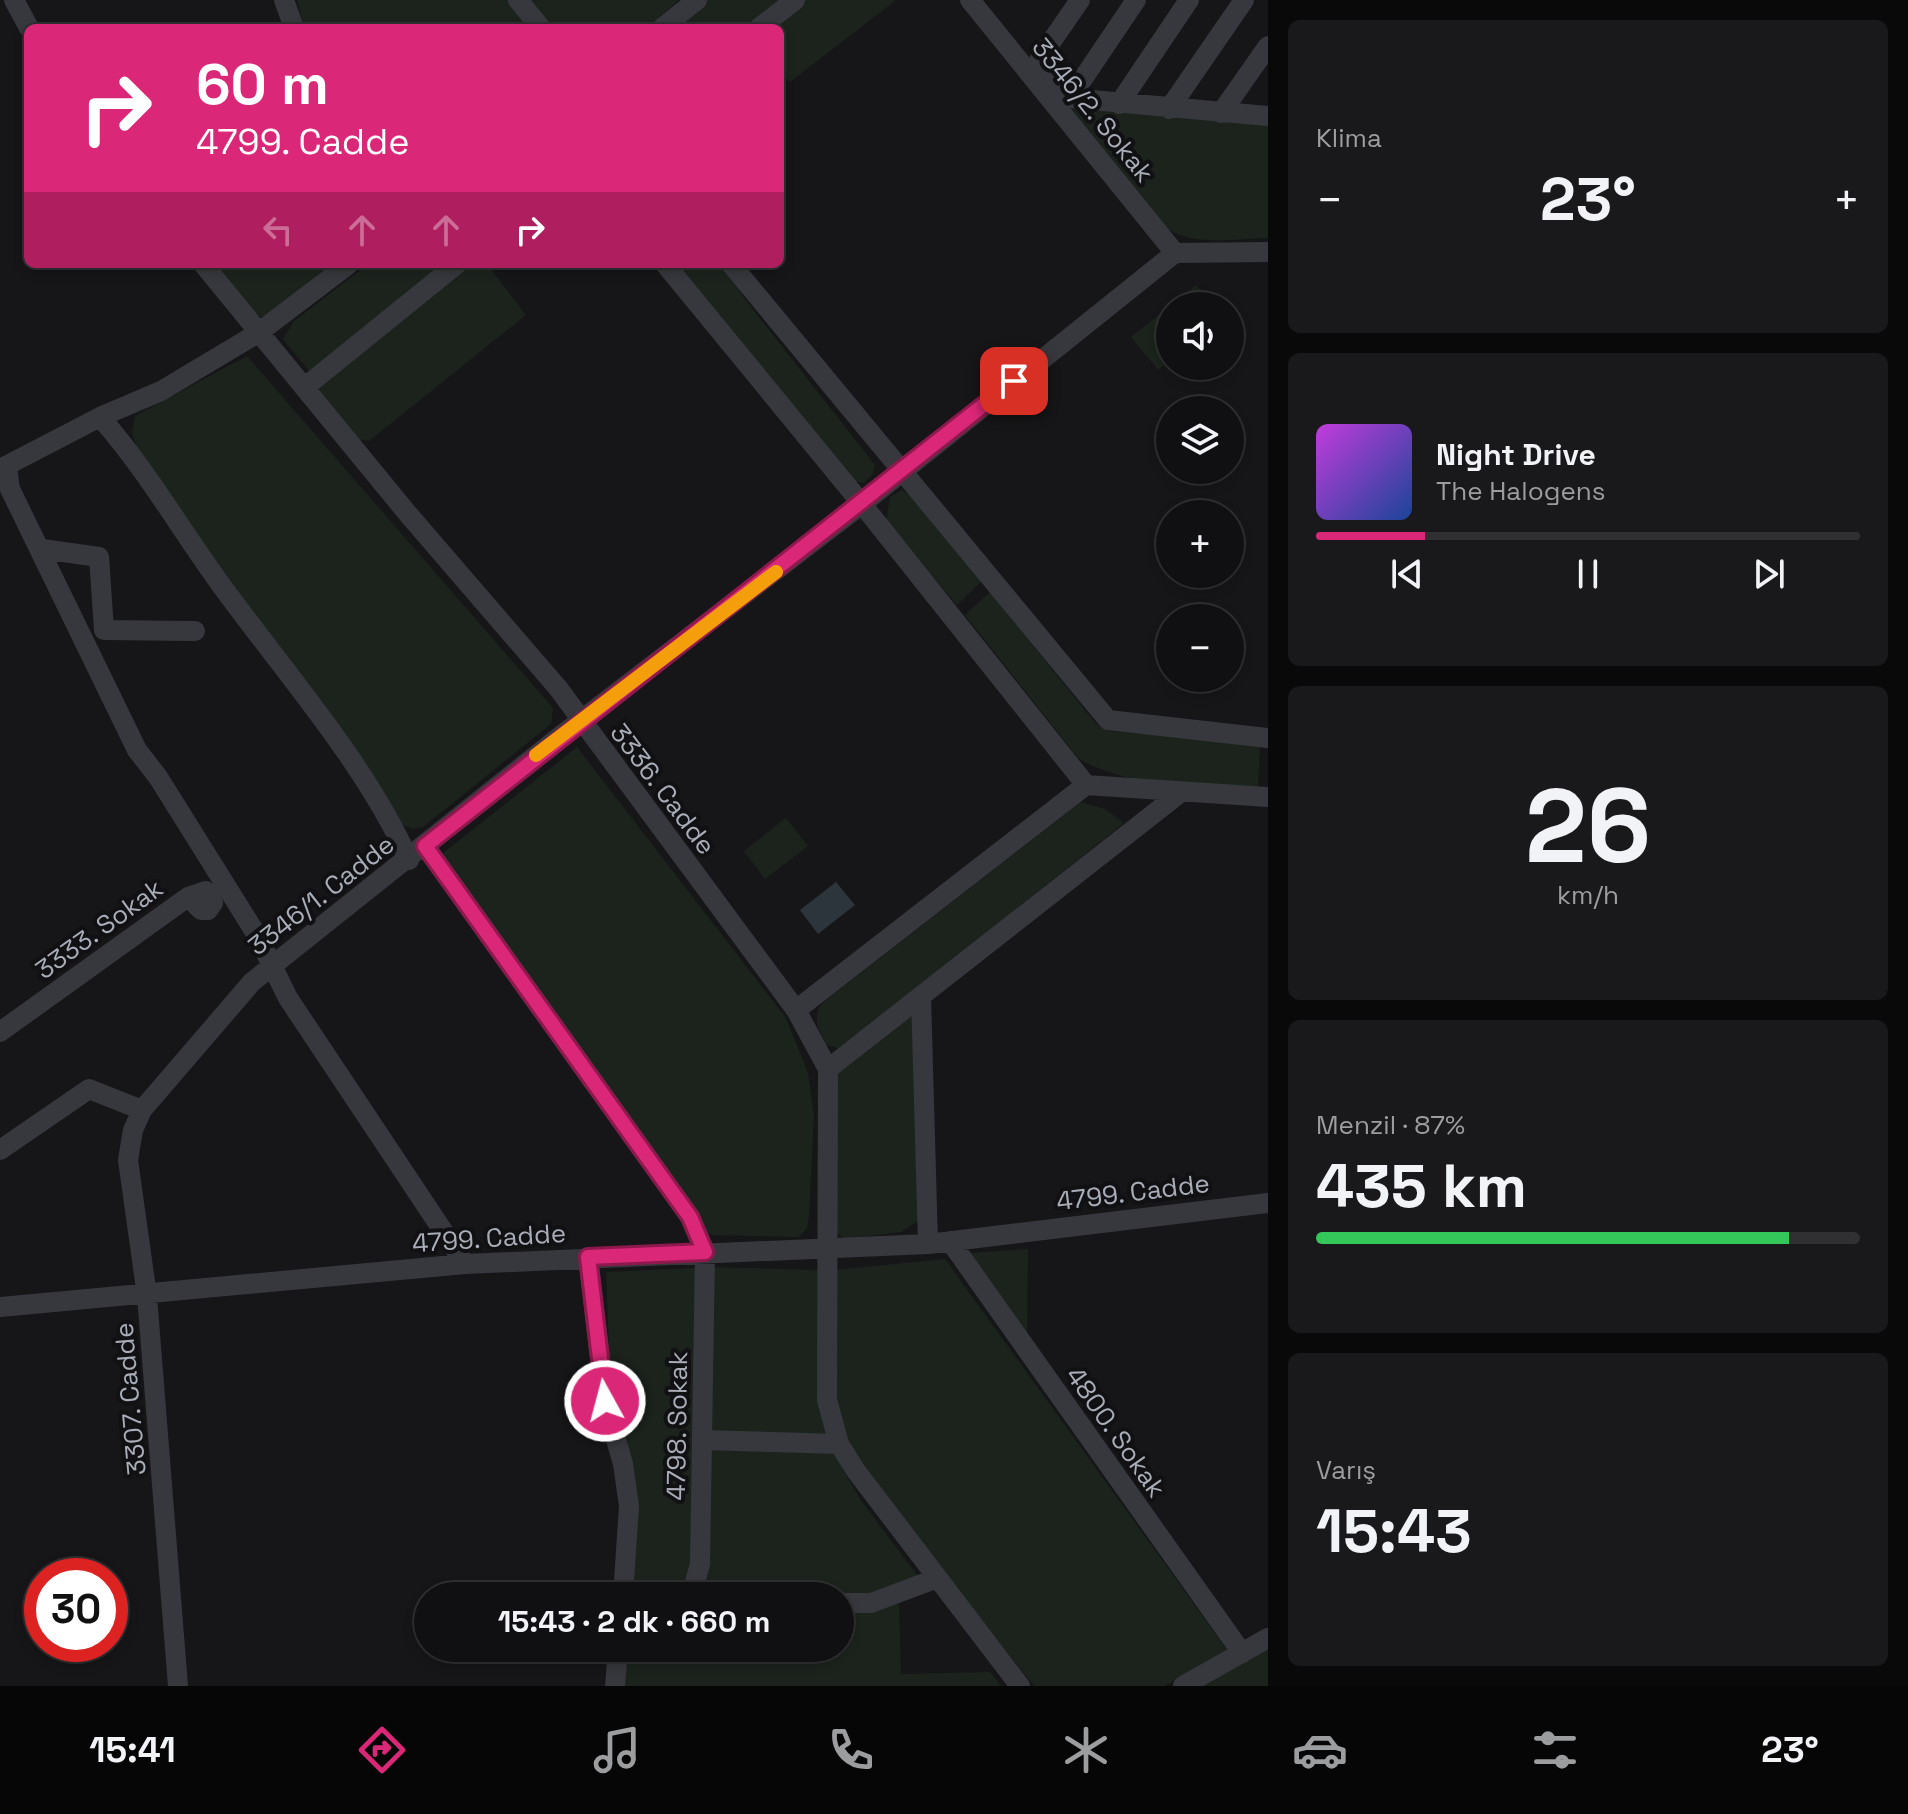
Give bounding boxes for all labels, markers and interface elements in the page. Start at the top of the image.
street label: 3346/2. Sokak [1024,31,1162,189]
text: 60 m [196,49,329,120]
icon: right [64,56,168,160]
text: 4799. Cadde [196,119,410,165]
text: Klima [1316,121,1382,155]
text: 23° [1540,161,1636,238]
text: − [1316,172,1343,228]
text: + [1833,172,1860,228]
icon: left [256,208,300,252]
icon: ahead [340,208,384,252]
icon: ahead [424,208,468,252]
icon: right [508,208,552,252]
map controls [1156,292,1244,692]
button: sound [1156,292,1244,380]
pin [980,347,1048,415]
icon: arrive [992,359,1036,403]
button: layers [1156,396,1244,484]
text: Night Drive [1436,435,1596,474]
text: The Halogens [1436,474,1605,508]
button: + [1156,500,1244,588]
icon: previous [1385,552,1429,596]
icon: pause [1566,552,1610,596]
icon: next [1747,552,1791,596]
button: − [1156,604,1244,692]
street label: 3336. Cadde [603,717,723,861]
text: 26 [1525,760,1651,892]
street label: 3346/1. Cadde [241,827,401,963]
street label: 3333. Sokak [28,871,170,987]
text: km/h [1557,878,1619,912]
text: Menzil · 87% [1316,1108,1465,1142]
text: 435 km [1316,1148,1527,1225]
street label: 4799. Cadde [1054,1166,1212,1218]
street label: 4799. Cadde [411,1216,567,1260]
street label: 3307. Cadde [106,1321,154,1477]
street label: 4798. Sokak [659,1351,695,1501]
position arrow [563,1359,647,1443]
street label: 4800. Sokak [1058,1360,1174,1504]
text: Varış [1316,1453,1376,1487]
text: 15:43 [1316,1493,1472,1570]
speed limit sign: 30 [24,1558,128,1662]
text: 15:43 · 2 dk · 660 m [498,1602,770,1641]
icon: directions [354,1722,410,1778]
icon: music [589,1722,645,1778]
icon: phone [823,1722,879,1778]
icon: climate [1058,1722,1114,1778]
icon: car [1292,1722,1348,1778]
icon: filters [1527,1722,1583,1778]
text: 15:41 [89,1727,176,1773]
text: 23° [1761,1727,1819,1773]

